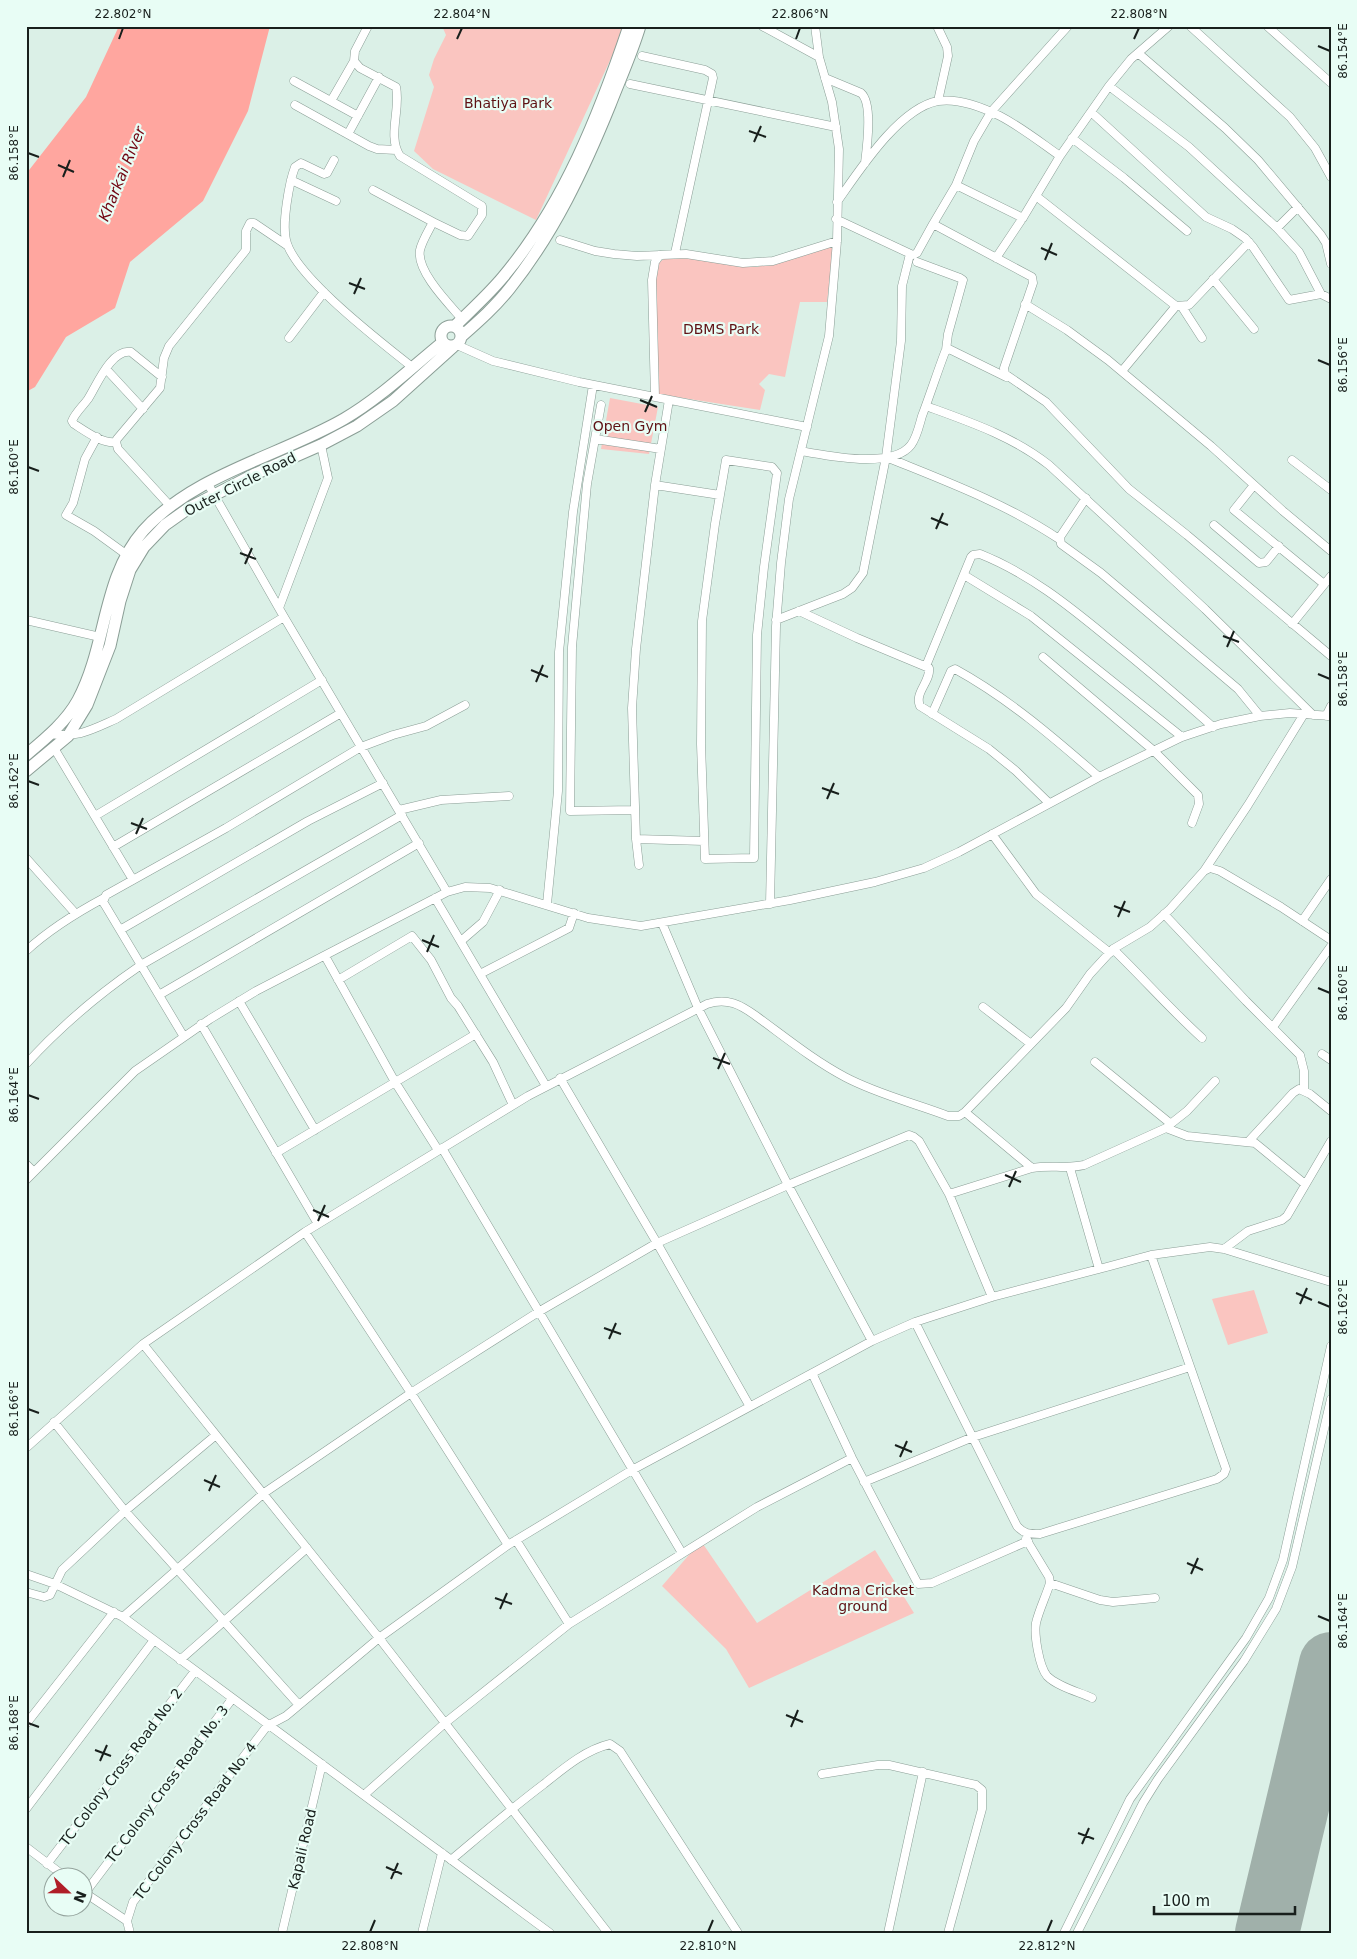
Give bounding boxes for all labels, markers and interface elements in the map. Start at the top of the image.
text: 22.802°N [95,7,151,21]
text: 22.804°N [434,7,490,21]
text: 22.806°N [772,7,828,21]
text: 22.808°N [1111,7,1167,21]
text: 86.154°E [1336,23,1350,79]
park label: Bhatiya Park [464,95,553,111]
water label: Kharkai River [95,123,149,224]
text: 86.158°E [7,125,21,181]
park label: DBMS Park [683,321,760,337]
text: 86.156°E [1336,337,1350,393]
park label: Open Gym [593,418,667,434]
text: 86.160°E [7,439,21,495]
street label: Outer Circle Road [182,449,298,519]
text: 86.158°E [1336,651,1350,707]
text: 86.162°E [7,753,21,809]
text: 86.160°E [1336,965,1350,1021]
text: 86.164°E [7,1067,21,1123]
text: 86.162°E [1336,1279,1350,1335]
text: 86.166°E [7,1381,21,1437]
park label: Kadma Cricket ground [812,1582,914,1614]
text: 86.164°E [1336,1593,1350,1649]
street label: TC Colony Cross Road No. 2 [56,1685,186,1850]
text: 86.168°E [7,1695,21,1751]
street label: TC Colony Cross Road No. 3 [102,1702,232,1867]
street label: TC Colony Cross Road No. 4 [130,1739,260,1904]
street label: Kapali Road [285,1807,319,1891]
north arrow [42,1866,92,1916]
scale bar [1154,1884,1296,1916]
text: N [70,1888,90,1905]
text: 100 m [1162,1892,1210,1910]
text: 22.808°N [342,1939,398,1953]
text: 22.810°N [680,1939,736,1953]
text: 22.812°N [1019,1939,1075,1953]

